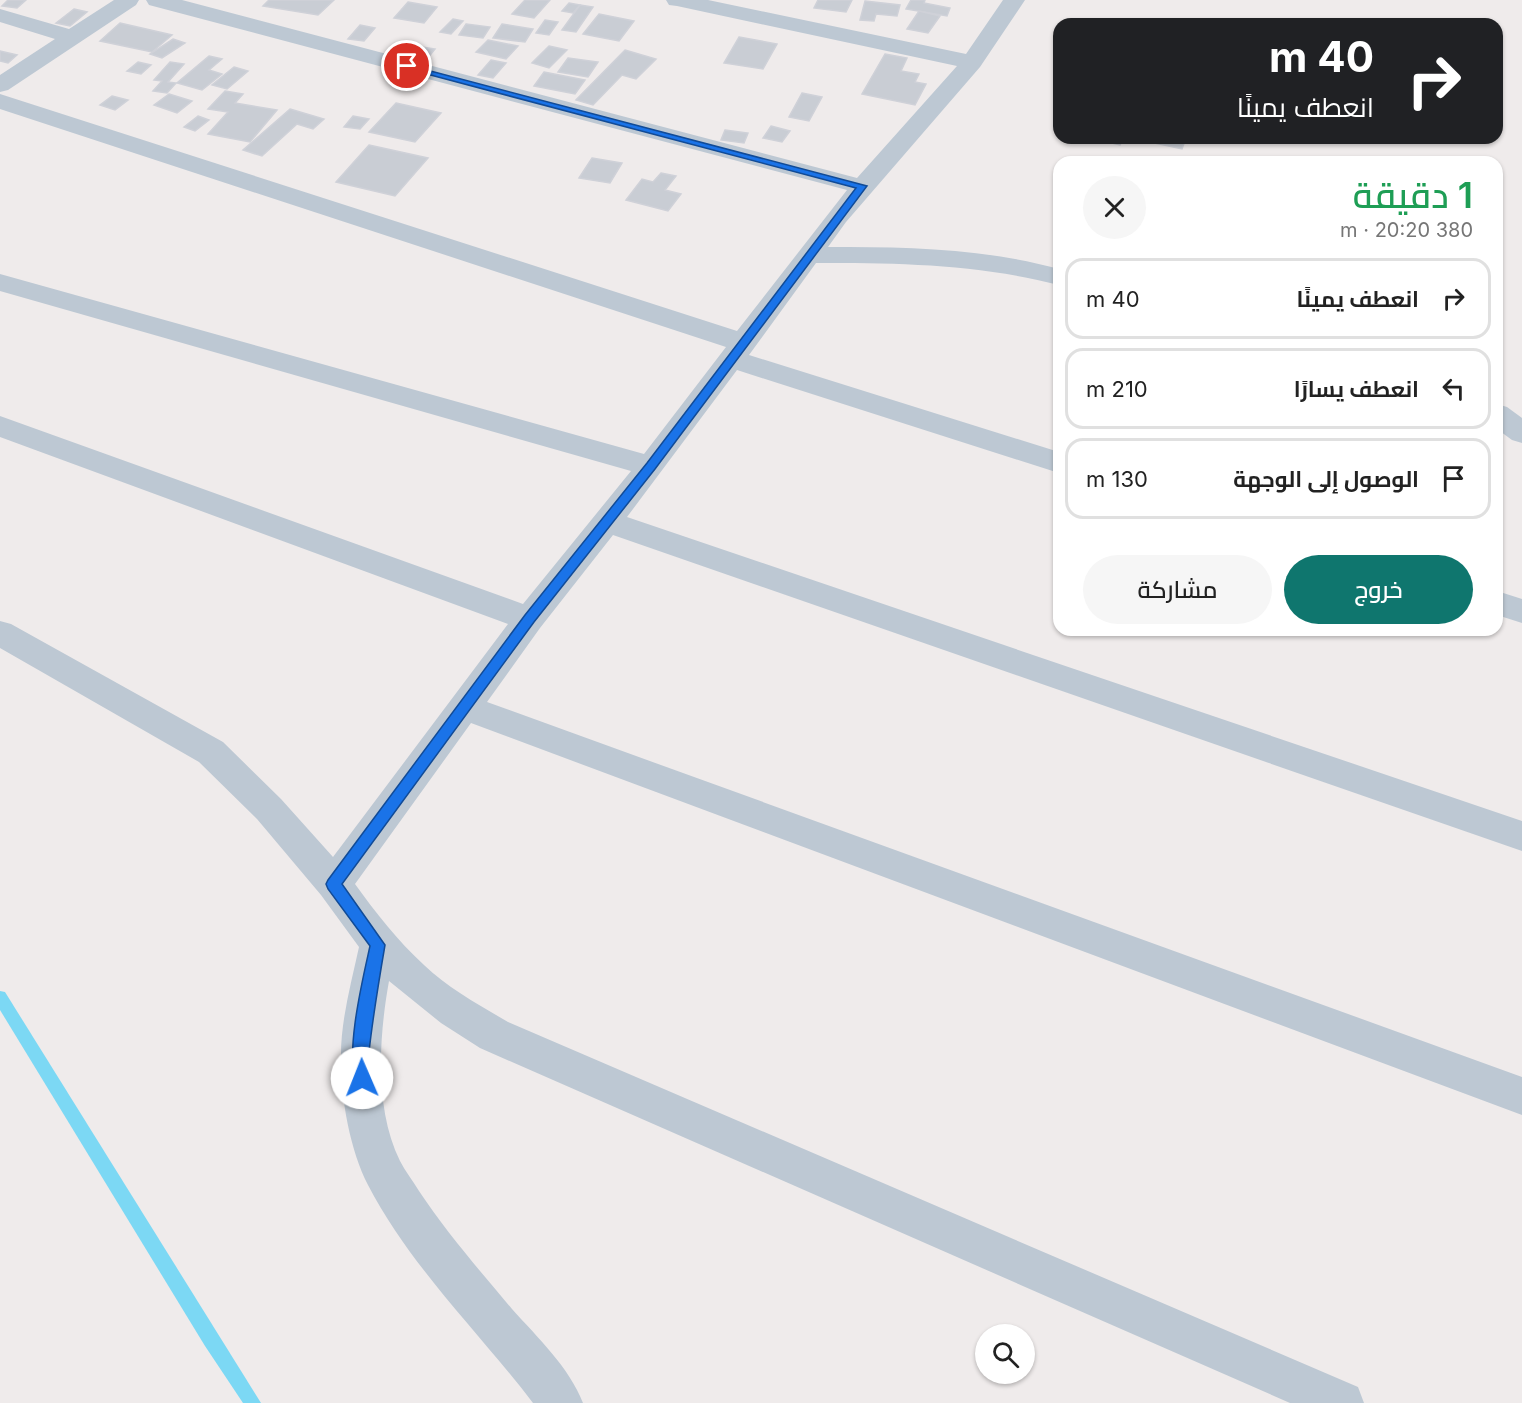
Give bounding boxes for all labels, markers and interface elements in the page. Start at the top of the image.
text: 40 m [1269,31,1374,82]
pin [381,40,432,91]
icon: right [1395,42,1473,120]
icon: arrive [390,49,423,82]
text: انعطف يمينًا [1237,91,1374,124]
text: 1 دقيقة [1353,173,1473,217]
button: close [1083,176,1146,239]
text: 380 m · 20:20 [1340,218,1473,242]
icon: right [1437,282,1470,315]
text: 40 m [1086,286,1140,312]
text: انعطف يمينًا [1297,286,1419,312]
icon: left [1437,372,1470,405]
text: 210 m [1086,376,1148,402]
text: انعطف يسارًا [1294,376,1419,402]
icon: arrive [1437,462,1470,495]
text: 130 m [1086,466,1148,492]
text: الوصول إلى الوجهة [1233,466,1419,492]
button: مشاركة [1083,555,1272,624]
button: خروج [1284,555,1473,624]
position arrow [330,1046,394,1110]
map controls [975,1324,1035,1384]
button: search [975,1324,1035,1384]

